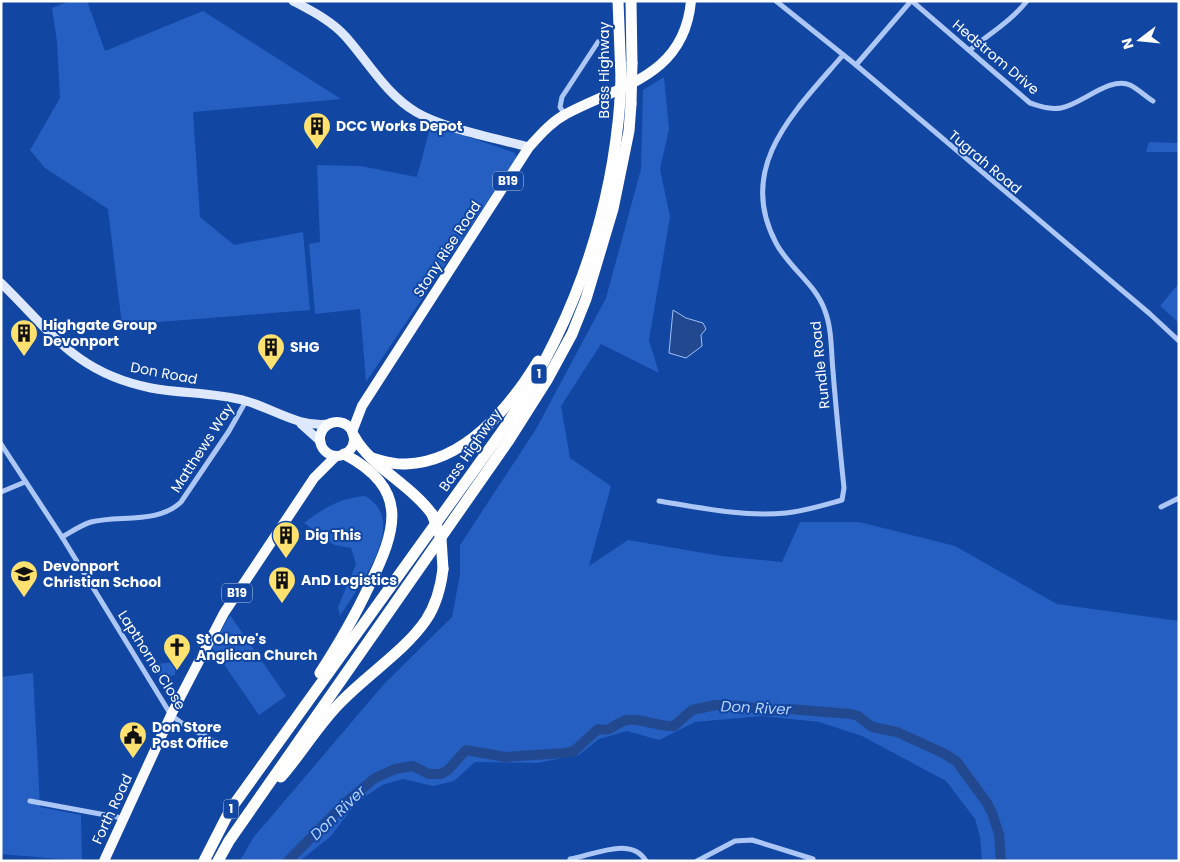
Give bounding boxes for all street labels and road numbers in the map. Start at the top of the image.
street label: Hedstrom Drive [948,15,1044,99]
street label: Bass Highway [594,21,614,118]
street label: Tugrah Road [944,125,1026,199]
road number: B19 [493,172,523,190]
street label: Stony Rise Road [408,197,486,301]
street label: Rundle Road [805,320,835,410]
street label: Don Road [129,357,199,389]
road number: 1 [532,364,546,384]
street label: Matthews Way [166,399,238,497]
street label: Bass Highway [434,405,506,495]
road number: B19 [222,584,252,602]
street label: Lapthorne Close [113,606,191,714]
street label: Forth Road [87,771,137,847]
road number: 1 [224,800,238,819]

